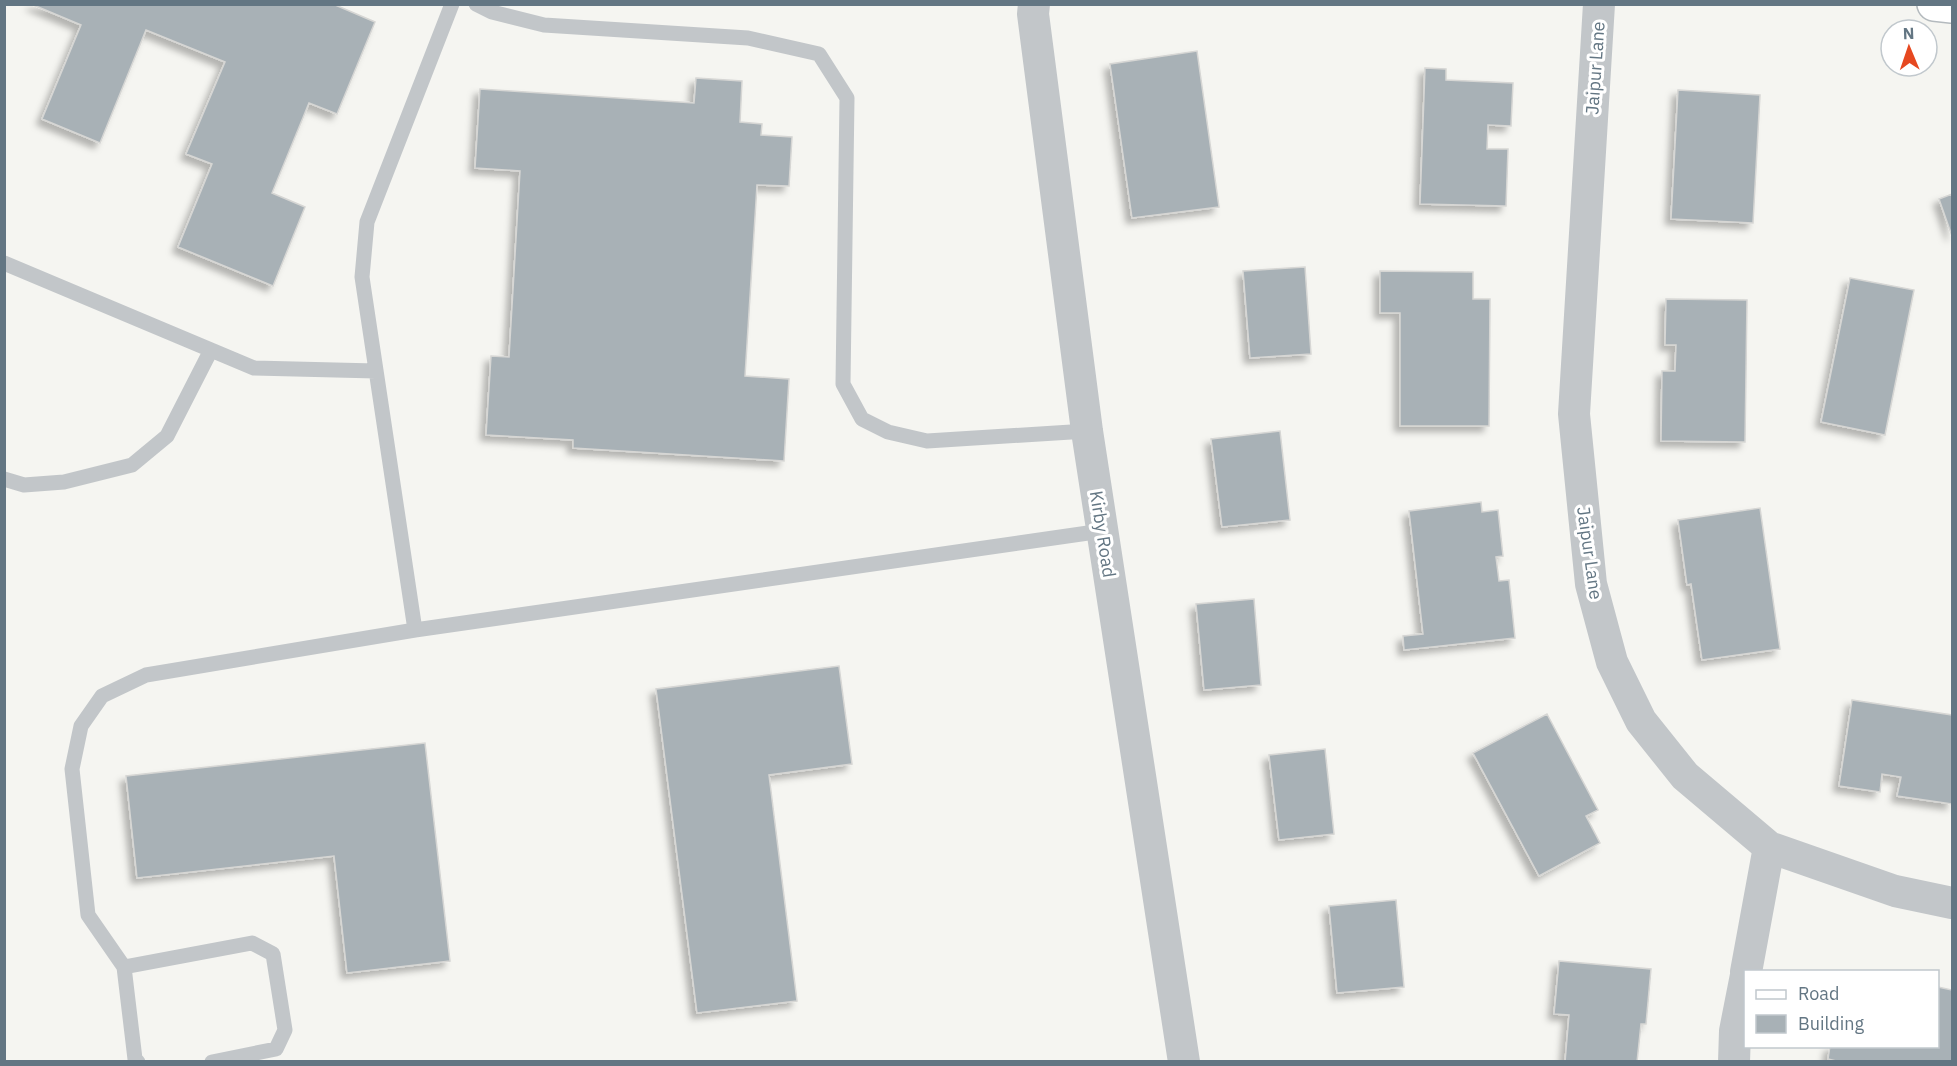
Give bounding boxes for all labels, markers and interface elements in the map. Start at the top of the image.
north arrow [1879,18,1939,78]
street label: Jaipur Lane [1580,20,1610,115]
text: N [1902,23,1915,43]
street label: Kirby Road [1085,489,1121,579]
street label: Jaipur Lane [1572,505,1608,601]
legend [1744,970,1939,1048]
text: Road [1798,982,1839,1005]
text: Building [1798,1012,1865,1035]

